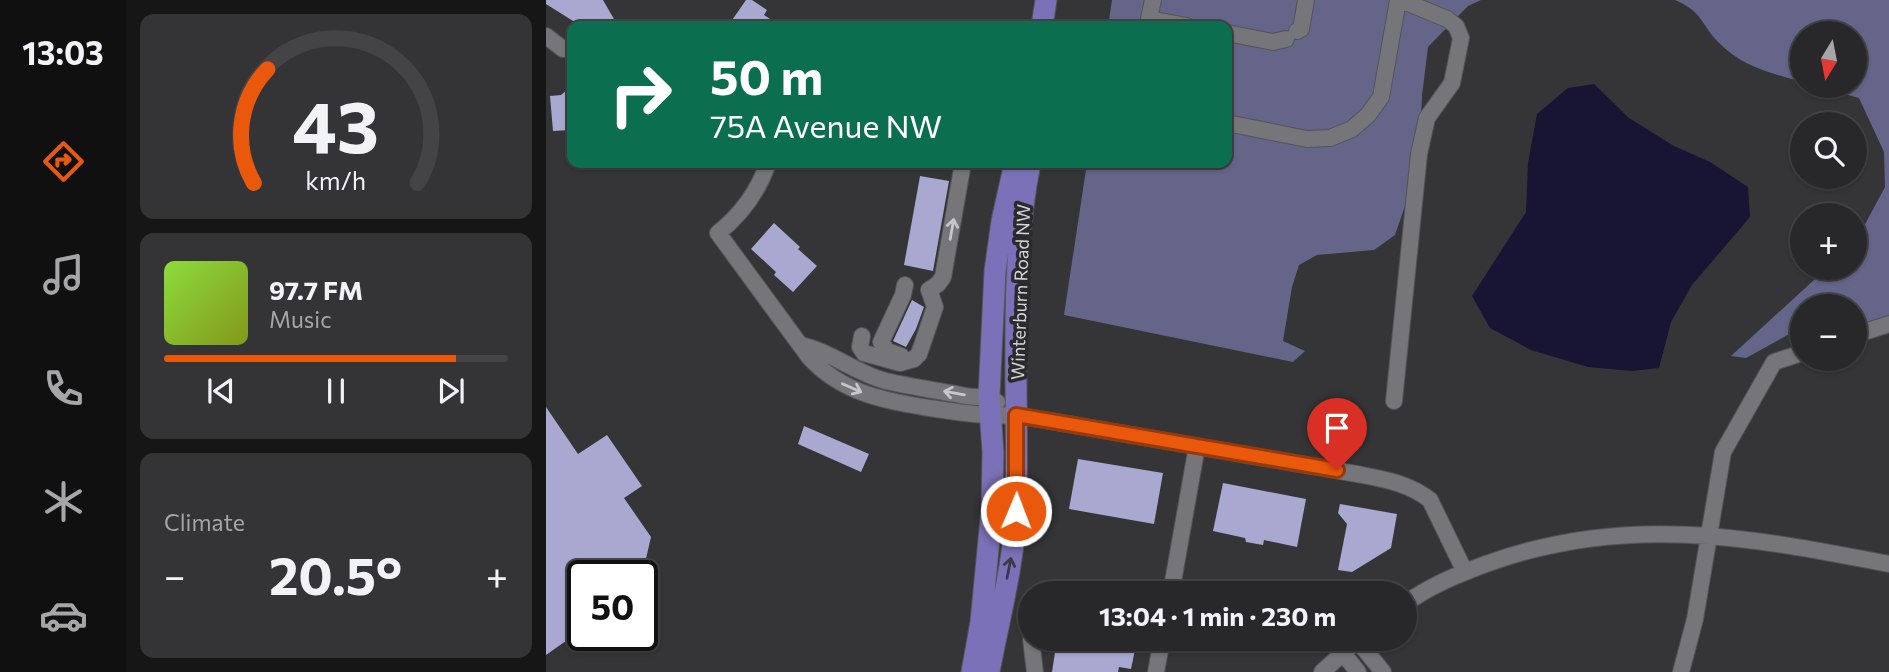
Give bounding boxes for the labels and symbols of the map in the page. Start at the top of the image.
north arrow [1790,21,1867,98]
street label: Winterburn Road NW [1006,203,1034,380]
one-way arrow [945,218,959,241]
one-way arrow [841,382,862,395]
one-way arrow [943,386,966,400]
pin [1307,398,1367,470]
position arrow [979,474,1053,548]
one-way arrow [1003,557,1016,580]
speed limit sign: 50 [567,560,658,651]

